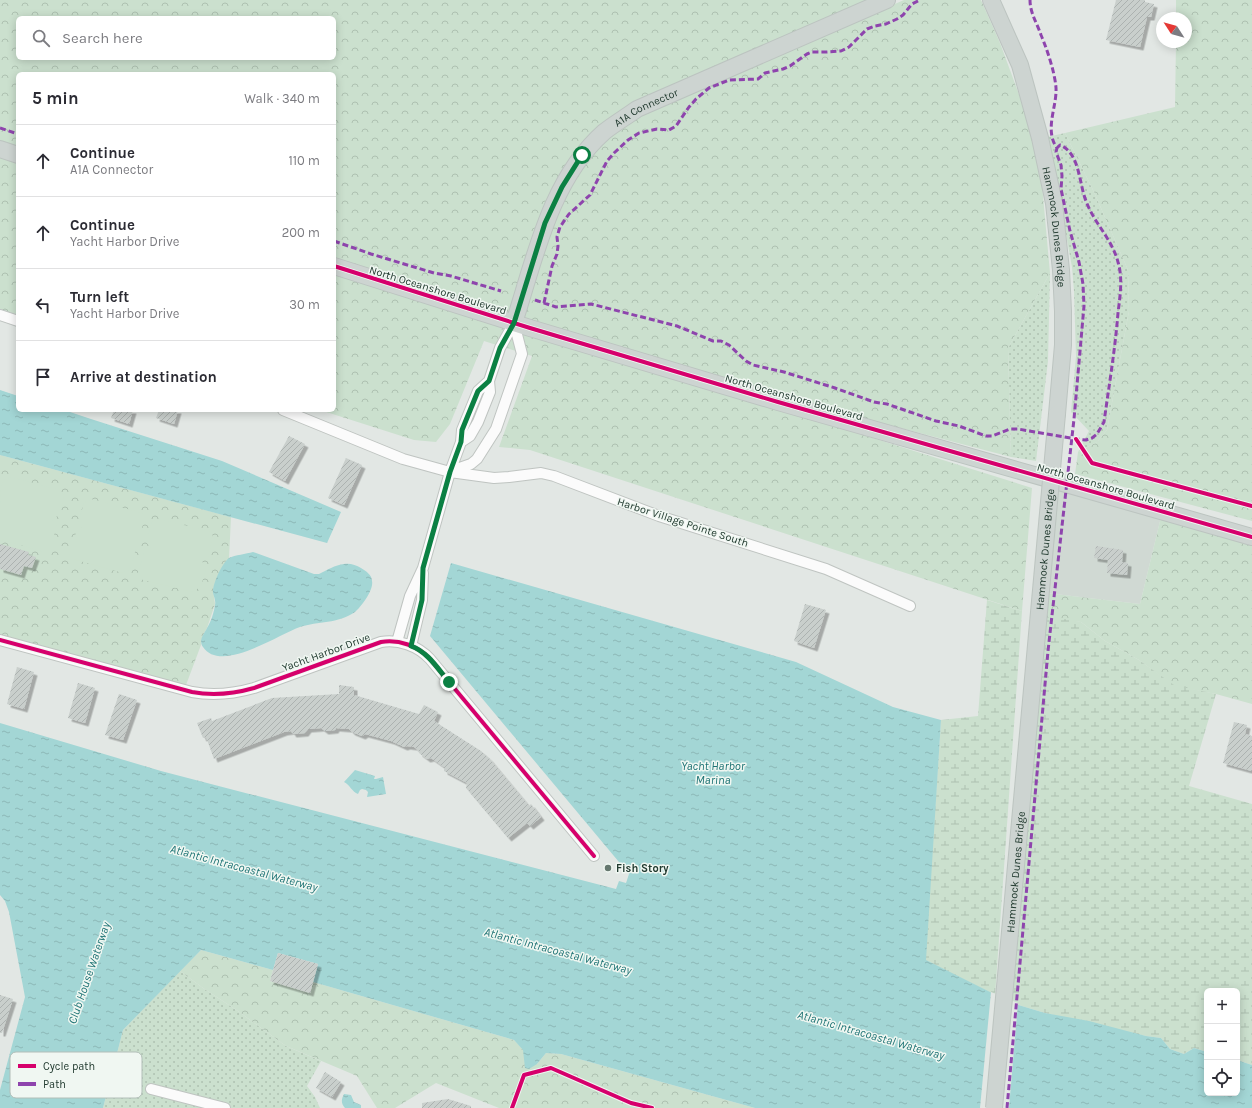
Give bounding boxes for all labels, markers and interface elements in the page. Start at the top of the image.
north arrow [1156,12,1192,48]
search box [16,16,336,60]
icon: search [30,27,52,49]
text: Search here [62,29,143,47]
street label: A1A Connector [612,86,680,130]
text: 5 min [32,88,79,108]
text: Walk · 340 m [244,91,320,106]
text: Continue [70,144,135,162]
route start [573,146,591,164]
icon: ahead [32,150,54,172]
text: 110 m [288,153,320,168]
text: A1A Connector [70,162,153,177]
street label: Hammock Dunes Bridge [1039,165,1068,288]
text: Continue [70,216,135,234]
icon: ahead [32,222,54,244]
text: 200 m [282,225,320,240]
text: Yacht Harbor Drive [70,234,180,249]
street label: North Oceanshore Boulevard [368,263,508,318]
text: Turn left [70,288,129,306]
icon: left [32,294,54,316]
text: 30 m [289,297,320,312]
text: Yacht Harbor Drive [70,306,180,321]
icon: arrive [32,366,54,388]
text: Arrive at destination [70,368,217,386]
street label: North Oceanshore Boulevard [723,372,864,423]
street label: North Oceanshore Boulevard [1035,461,1176,512]
street label: Hammock Dunes Bridge [1033,488,1057,611]
street label: Harbor Village Pointe South [616,495,750,550]
street label: Yacht Harbor Drive [280,630,372,674]
route end [440,673,458,691]
water label: Yacht Harbor Marina [681,759,746,787]
street label: Hammock Dunes Bridge [1004,810,1028,933]
water label: Atlantic Intracoastal Waterway [169,842,320,895]
place label: Fish Story [616,862,669,875]
marker: Fish Story [603,863,613,873]
water label: Club House Waterway [65,920,113,1026]
water label: Atlantic Intracoastal Waterway [483,925,634,978]
map controls [1204,988,1240,1096]
button: + [1204,988,1240,1024]
water label: Atlantic Intracoastal Waterway [796,1007,947,1063]
button: − [1204,1024,1240,1060]
legend [10,1052,142,1098]
text: Cycle path [43,1060,95,1073]
button: locate [1204,1060,1240,1096]
text: Path [43,1078,66,1091]

